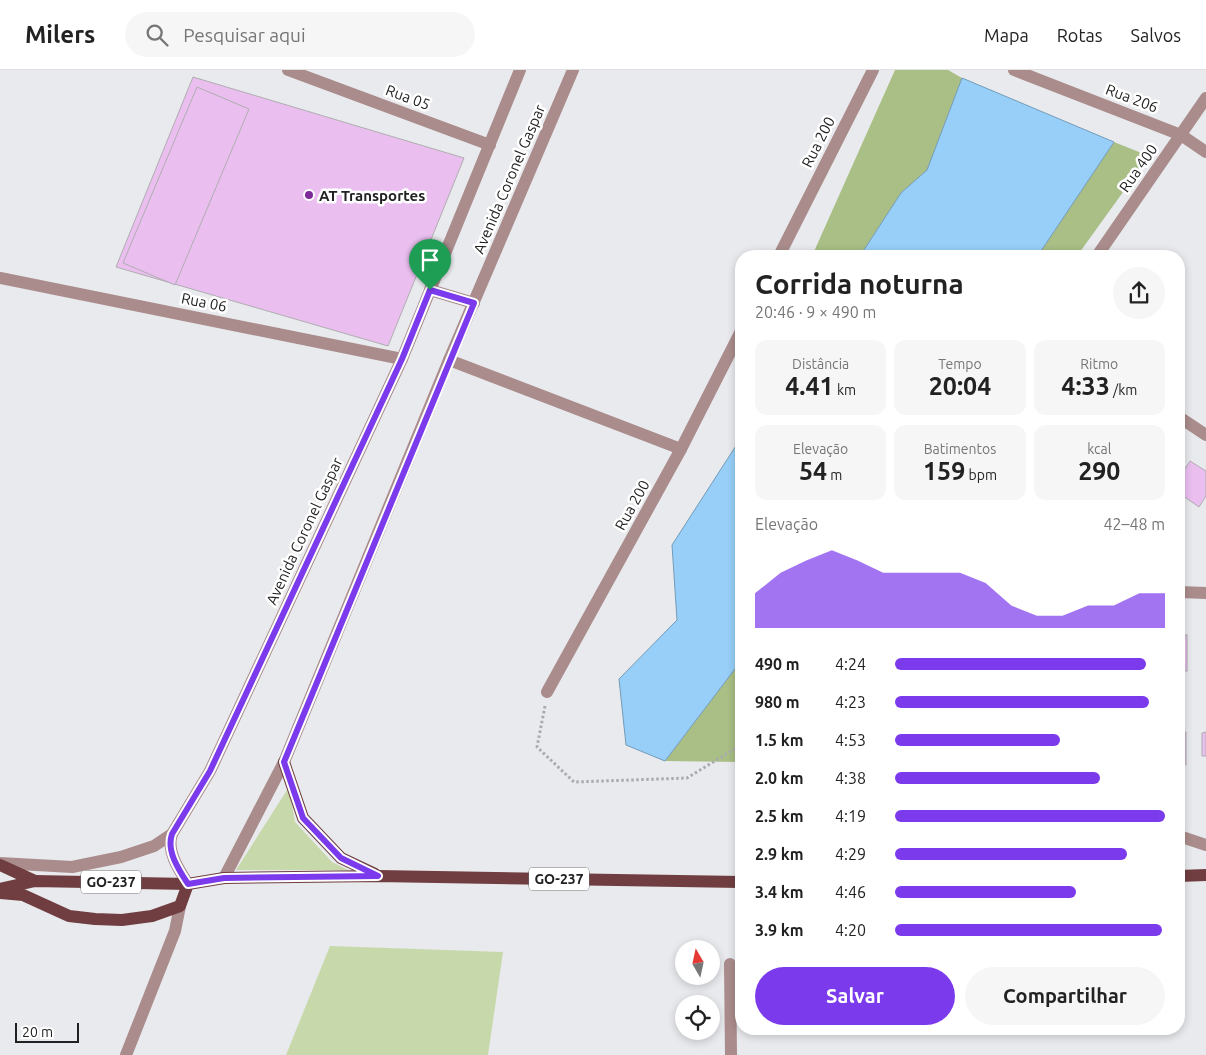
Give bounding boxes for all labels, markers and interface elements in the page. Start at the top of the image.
search box [125,12,475,57]
text: Milers [25,21,95,48]
icon: search [143,21,171,49]
text: Pesquisar aqui [183,24,306,46]
text: Mapa [984,25,1029,45]
text: Rotas [1057,25,1103,45]
text: Salvos [1131,25,1181,45]
street label: Rua 206 [1104,80,1160,116]
street label: Rua 05 [383,81,433,113]
street label: Avenida Coronel Gaspar [470,102,548,256]
street label: Rua 200 [798,114,838,170]
street label: Rua 400 [1115,141,1161,195]
place label: AT Transportes [319,187,425,204]
marker: AT Transportes [303,189,315,201]
pin [409,239,451,290]
icon: arrive [416,246,444,274]
button: share [1113,267,1165,319]
text: Corrida noturna [755,268,964,299]
street label: Rua 06 [180,289,228,315]
text: 20:46 · 9 × 490 m [755,303,876,321]
text: Distância [792,356,849,372]
text: Tempo [938,356,982,372]
text: Ritmo [1080,356,1118,372]
text: 4.41 [785,372,834,400]
text: 20:04 [929,372,991,400]
text: 4:33 [1061,372,1110,400]
text: km [834,382,856,398]
text: /km [1110,382,1137,398]
text: Elevação [793,441,848,457]
text: Batimentos [924,441,996,457]
text: kcal [1087,441,1111,457]
street label: Avenida Coronel Gaspar [262,455,346,607]
text: 54 [799,457,827,485]
text: 159 [923,457,965,485]
text: 290 [1078,457,1120,485]
text: m [827,467,842,483]
text: bpm [965,467,997,483]
street label: Rua 200 [611,477,653,533]
text: Elevação [755,515,818,533]
text: 42–48 m [1103,515,1165,533]
text: 490 m [755,655,800,673]
text: 4:24 [835,655,866,673]
text: 980 m [755,693,800,711]
text: 4:23 [835,693,866,711]
text: 1.5 km [755,731,804,749]
text: 4:53 [835,731,866,749]
text: 2.0 km [755,769,804,787]
text: 4:38 [835,769,866,787]
text: 2.5 km [755,807,804,825]
text: 4:19 [835,807,866,825]
text: 2.9 km [755,845,804,863]
text: 4:29 [835,845,866,863]
road number: GO-237 [529,868,589,891]
road number: GO-237 [81,870,141,894]
text: 3.4 km [755,883,804,901]
text: 4:46 [835,883,866,901]
text: 3.9 km [755,921,804,939]
text: 4:20 [835,921,866,939]
north arrow [675,940,720,985]
map controls [675,940,720,1040]
button: Salvar [755,967,955,1025]
button: Compartilhar [965,967,1165,1025]
button: locate [675,995,720,1040]
scale bar [15,1020,79,1043]
text: 20 m [22,1024,53,1040]

